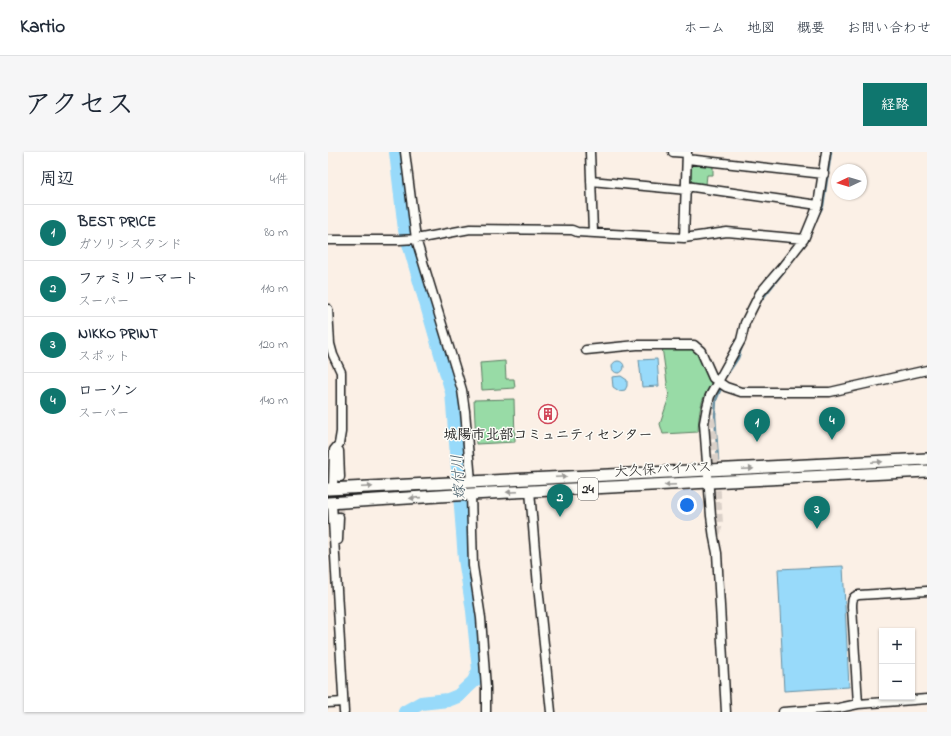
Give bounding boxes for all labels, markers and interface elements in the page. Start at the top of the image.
text: Kartio [20,14,65,41]
text: ホーム [684,18,725,39]
text: 地図 [747,18,775,39]
text: 概要 [797,18,825,39]
text: お問い合わせ [847,18,931,39]
button: 経路 [863,83,927,126]
text: アクセス [24,86,134,127]
north arrow [831,164,867,200]
text: 周辺 [40,167,74,192]
text: 4件 [270,170,288,189]
text: BEST PRICE [78,211,156,233]
text: 1 [51,223,55,242]
text: 80 m [264,223,288,242]
text: ガソリンスタンド [78,235,182,254]
text: ファミリーマート [78,268,199,290]
text: 2 [50,279,56,298]
text: 110 m [261,279,288,298]
text: スーパー [78,292,129,311]
text: NIKKO PRINT [78,323,158,345]
text: 3 [50,335,56,354]
text: 120 m [258,335,288,354]
text: スポット [78,347,130,366]
text: ローソン [78,380,138,402]
text: 4 [50,391,56,410]
text: 140 m [260,391,288,410]
building icon: 城陽市北部コミュニティセンター [537,403,559,425]
text: スーパー [78,404,129,423]
pin: 4 [819,407,845,440]
pin: 1 [744,409,770,442]
place label: 城陽市北部コミュニティセンター [443,425,653,446]
water label: 嫁付川 [446,454,472,500]
street label: 大久保バイパス [614,457,712,483]
one-way arrow [871,459,884,465]
one-way arrow [742,465,754,472]
one-way arrow [555,474,568,480]
road number: 24 [578,478,598,500]
one-way arrow [664,481,676,488]
one-way arrow [361,483,373,490]
pin: 2 [547,484,573,517]
one-way arrow [505,489,518,495]
one-way arrow [409,494,421,501]
your location [677,495,697,515]
pin: 3 [804,496,830,529]
map controls [879,628,915,700]
button: + [879,628,915,664]
button: − [879,664,915,700]

